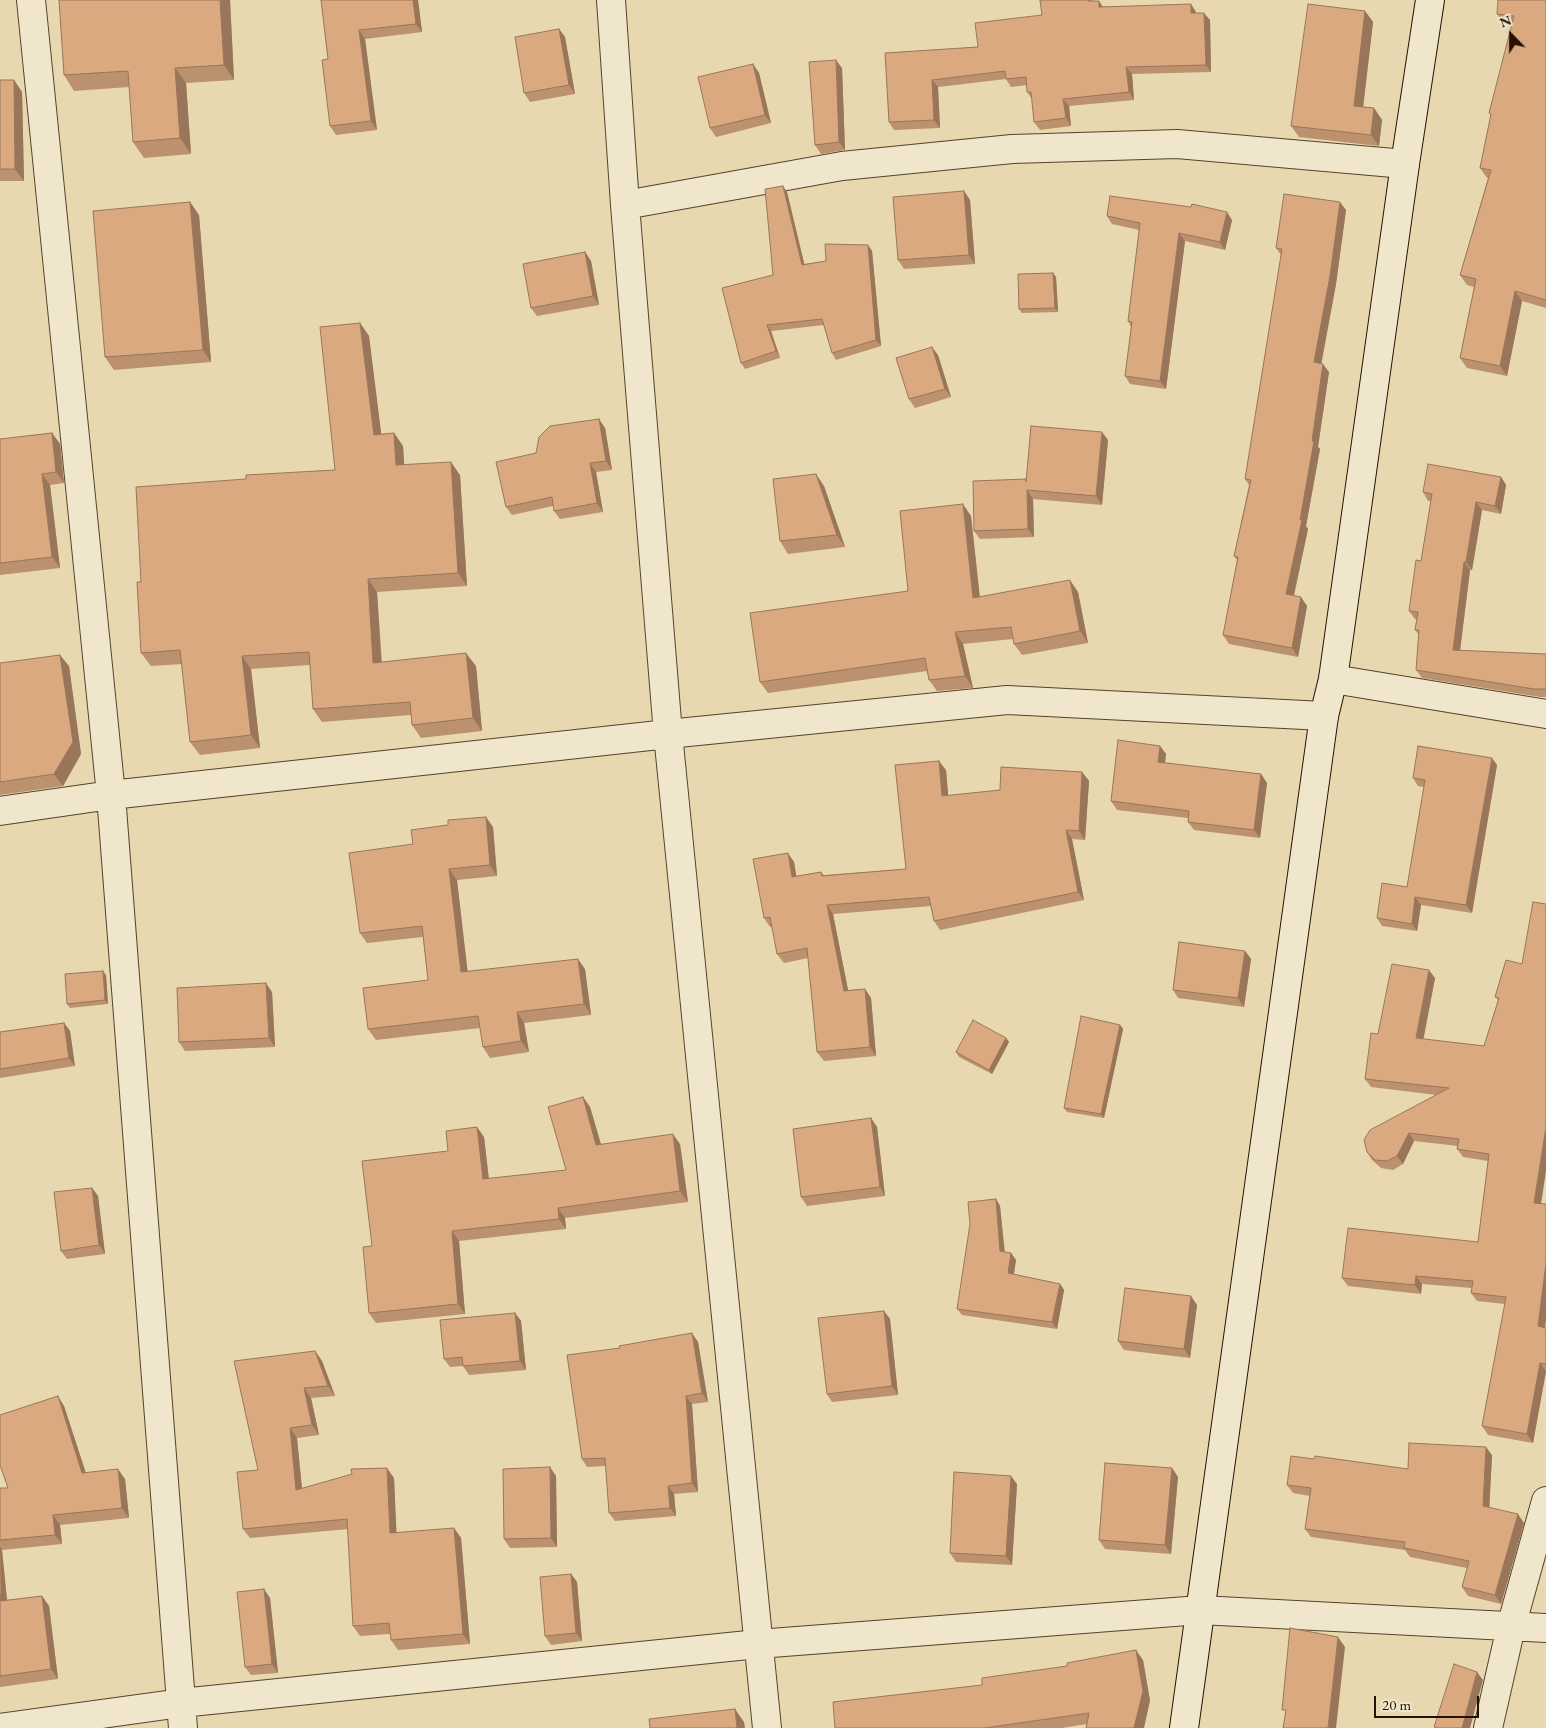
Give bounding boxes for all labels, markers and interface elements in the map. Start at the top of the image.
north arrow [1486,10,1536,60]
text: N [1497,11,1514,32]
scale bar [1376,1686,1481,1718]
text: 20 m [1382,1695,1411,1714]

